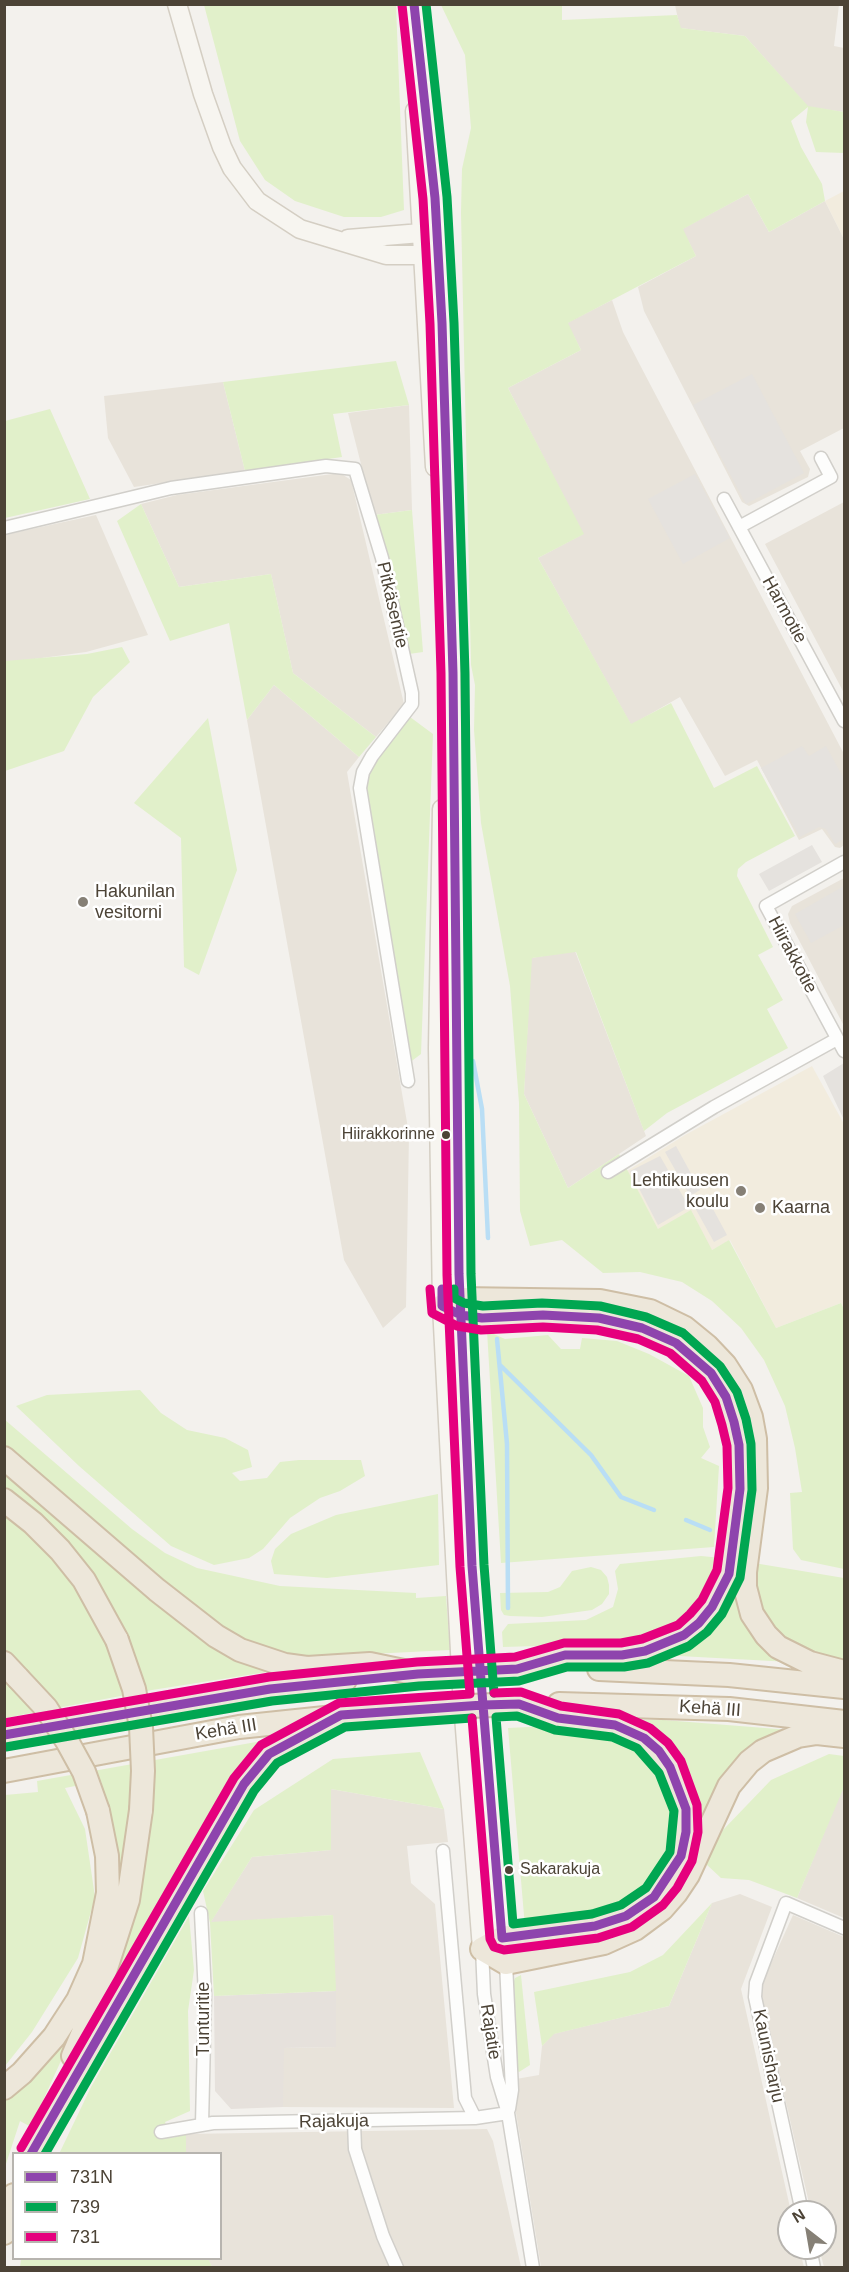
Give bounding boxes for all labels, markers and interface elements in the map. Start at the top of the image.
street label: Pitkäsentie [372,560,412,650]
street label: Harmotie [757,573,811,647]
place label: Hakunilan vesitorni [95,881,175,924]
marker: Hakunilan vesitorni [76,895,90,909]
street label: Hiirakkotie [763,913,821,997]
place label: Hiirakkorinne [342,1125,435,1145]
marker: Hiirakkorinne [440,1129,452,1141]
place label: Lehtikuusen koulu [632,1170,729,1212]
marker: Lehtikuusen koulu [734,1184,748,1198]
place label: Kaarna [772,1197,830,1219]
marker: Kaarna [753,1201,767,1215]
street label: Kehä III [678,1696,742,1722]
street label: Kehä III [194,1714,258,1746]
place label: Sakarakuja [520,1860,600,1880]
marker: Sakarakuja [503,1864,515,1876]
street label: Tunturitie [193,1982,215,2056]
street label: Rajatie [475,2003,505,2061]
street label: Kaunisharju [748,2007,788,2105]
street label: Rajakuja [299,2111,369,2133]
legend [12,2152,222,2260]
text: 731N [70,2167,113,2187]
text: 739 [70,2197,100,2217]
north arrow [777,2200,837,2260]
text: N [789,2206,808,2226]
text: 731 [70,2227,100,2247]

